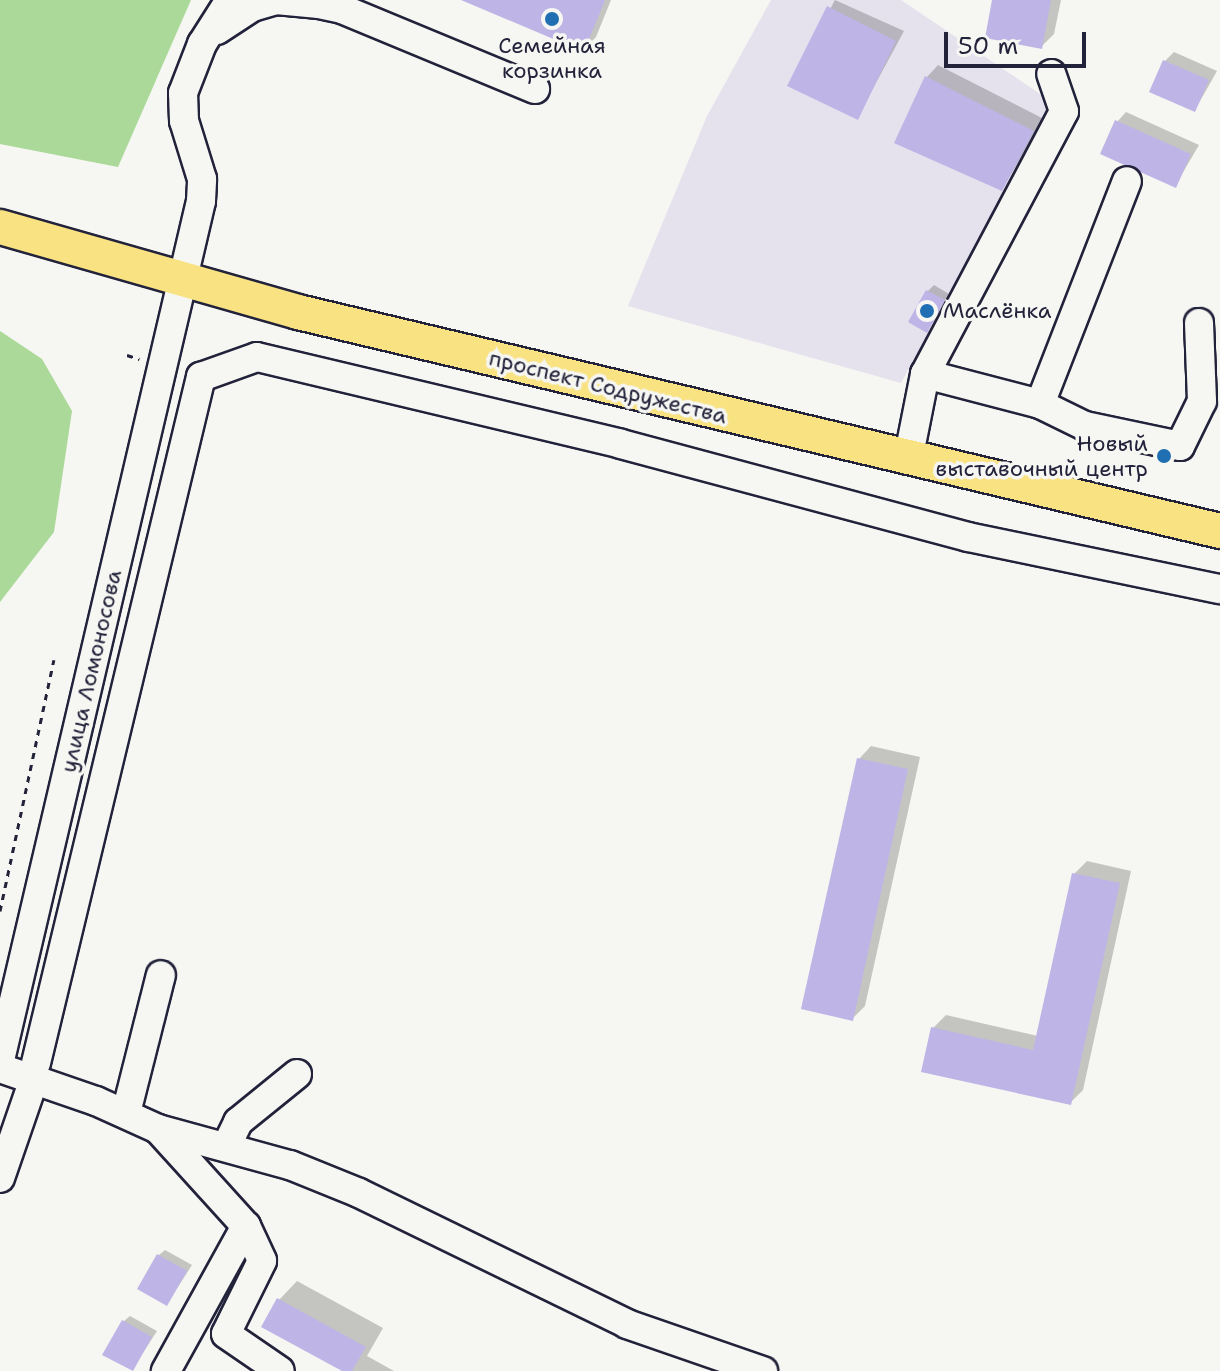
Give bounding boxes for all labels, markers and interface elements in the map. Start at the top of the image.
marker: Семейная корзинка [543,10,561,28]
scale bar [948,16,1090,66]
text: 50 m [958,30,1018,62]
place label: Семейная корзинка [498,32,606,84]
place label: Маслёнка [943,298,1052,324]
marker: Маслёнка [918,302,936,320]
street label: проспект Содружества [486,345,730,429]
place label: Новый выставочный центр [935,430,1148,482]
marker: Новый выставочный центр [1155,447,1173,465]
street label: улица Ломоносова [55,567,127,775]

